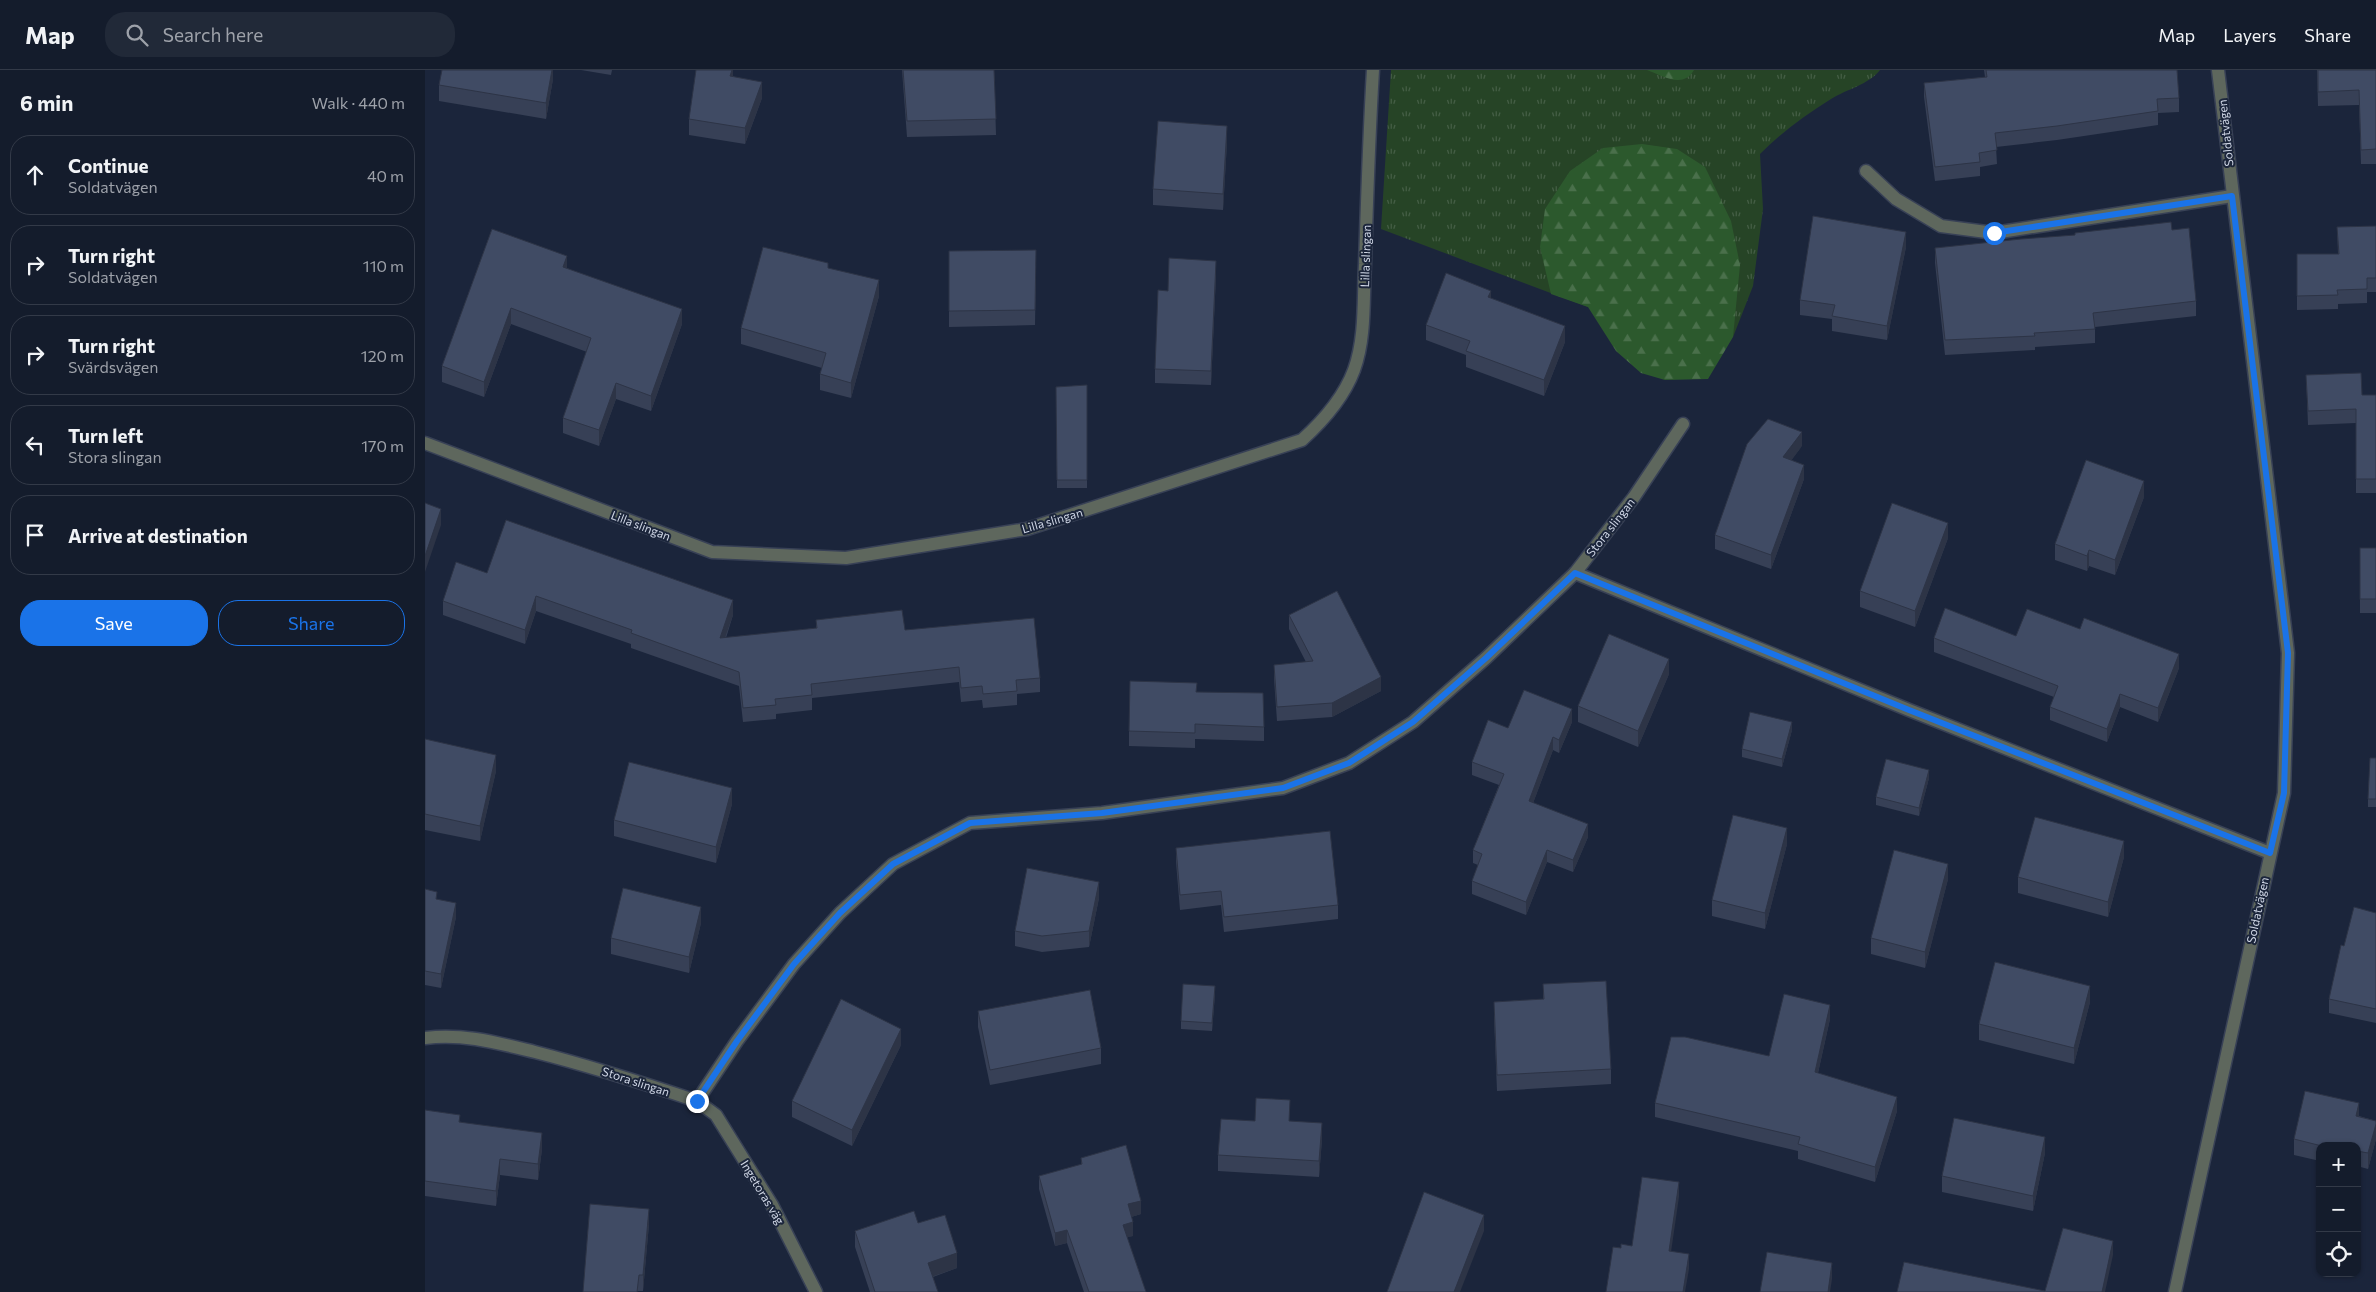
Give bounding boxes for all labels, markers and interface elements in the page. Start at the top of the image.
search box [105,12,455,57]
text: Map [25,20,75,49]
icon: search [123,21,151,49]
text: Search here [163,23,263,46]
text: Map [2158,24,2195,46]
text: Layers [2223,24,2276,46]
text: Share [2304,24,2351,46]
text: 6 min [20,90,73,115]
text: Walk · 440 m [312,93,405,112]
street label: Soldatvägen [2215,99,2235,167]
text: Continue [68,154,148,177]
icon: ahead [21,161,49,189]
text: 40 m [367,166,404,185]
text: Soldatvägen [68,177,158,196]
route start [1983,222,2006,245]
street label: Lilla slingan [1357,224,1373,288]
text: Turn right [68,244,155,267]
icon: right [21,251,49,279]
text: 110 m [363,256,404,275]
text: Soldatvägen [68,267,158,286]
text: Turn right [68,334,155,357]
icon: right [21,341,49,369]
text: 120 m [361,346,404,365]
text: Svärdsvägen [68,357,158,376]
text: Turn left [68,424,143,447]
icon: left [21,431,49,459]
text: 170 m [361,436,404,455]
text: Stora slingan [68,447,162,466]
street label: Stora slingan [1583,495,1637,559]
street label: Lilla slingan [1020,505,1084,535]
street label: Lilla slingan [609,507,673,543]
icon: arrive [21,521,49,549]
text: Arrive at destination [68,524,248,547]
button: Save [20,600,208,646]
button: Share [218,600,405,646]
street label: Soldatvägen [2243,876,2271,944]
street label: Stora slingan [600,1063,672,1099]
route end [686,1090,709,1113]
map controls [2316,1142,2361,1277]
button: + [2316,1142,2361,1187]
street label: Ingetoras väg [738,1157,788,1227]
button: − [2316,1187,2361,1232]
button: locate [2316,1232,2361,1277]

